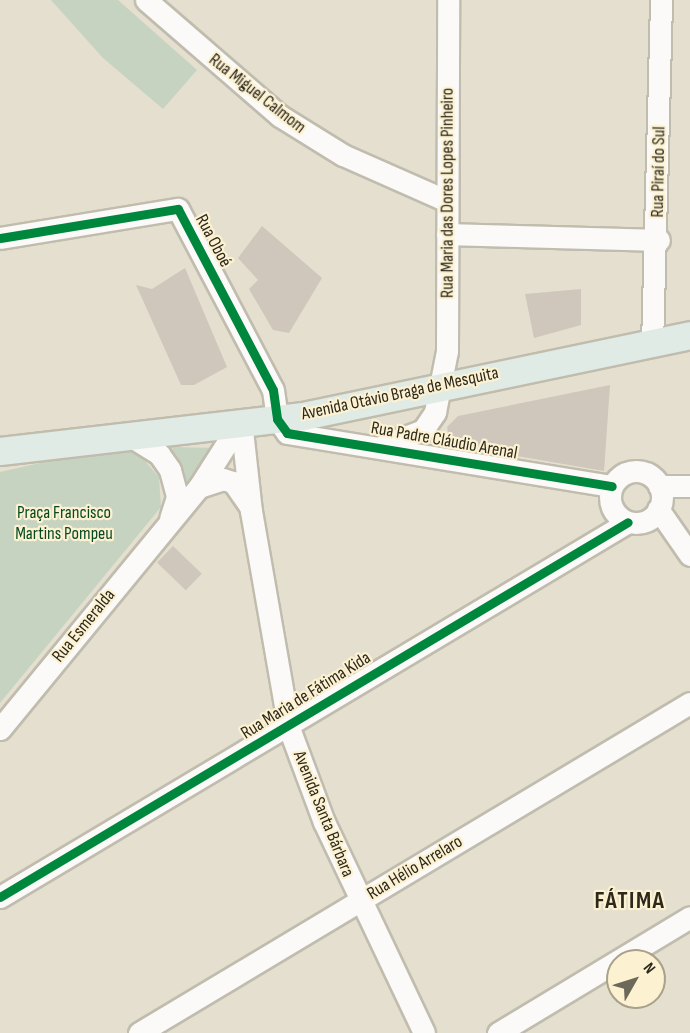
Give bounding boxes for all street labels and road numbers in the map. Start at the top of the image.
street label: Rua Miguel Calmom [204,49,310,139]
street label: Rua Maria das Dores Lopes Pinheiro [437,88,459,298]
street label: Rua Piraí do Sul [647,126,671,218]
street label: Rua Oboé [190,211,236,271]
street label: Avenida Otávio Braga de Mesquita [300,363,500,425]
street label: Rua Padre Cláudio Arenal [369,417,519,465]
street label: Rua Esmeralda [48,585,120,667]
street label: Rua Maria de Fátima Kida [237,647,375,745]
street label: Avenida Santa Bárbara [288,748,358,880]
street label: Rua Hélio Arrelaro [363,831,467,905]

